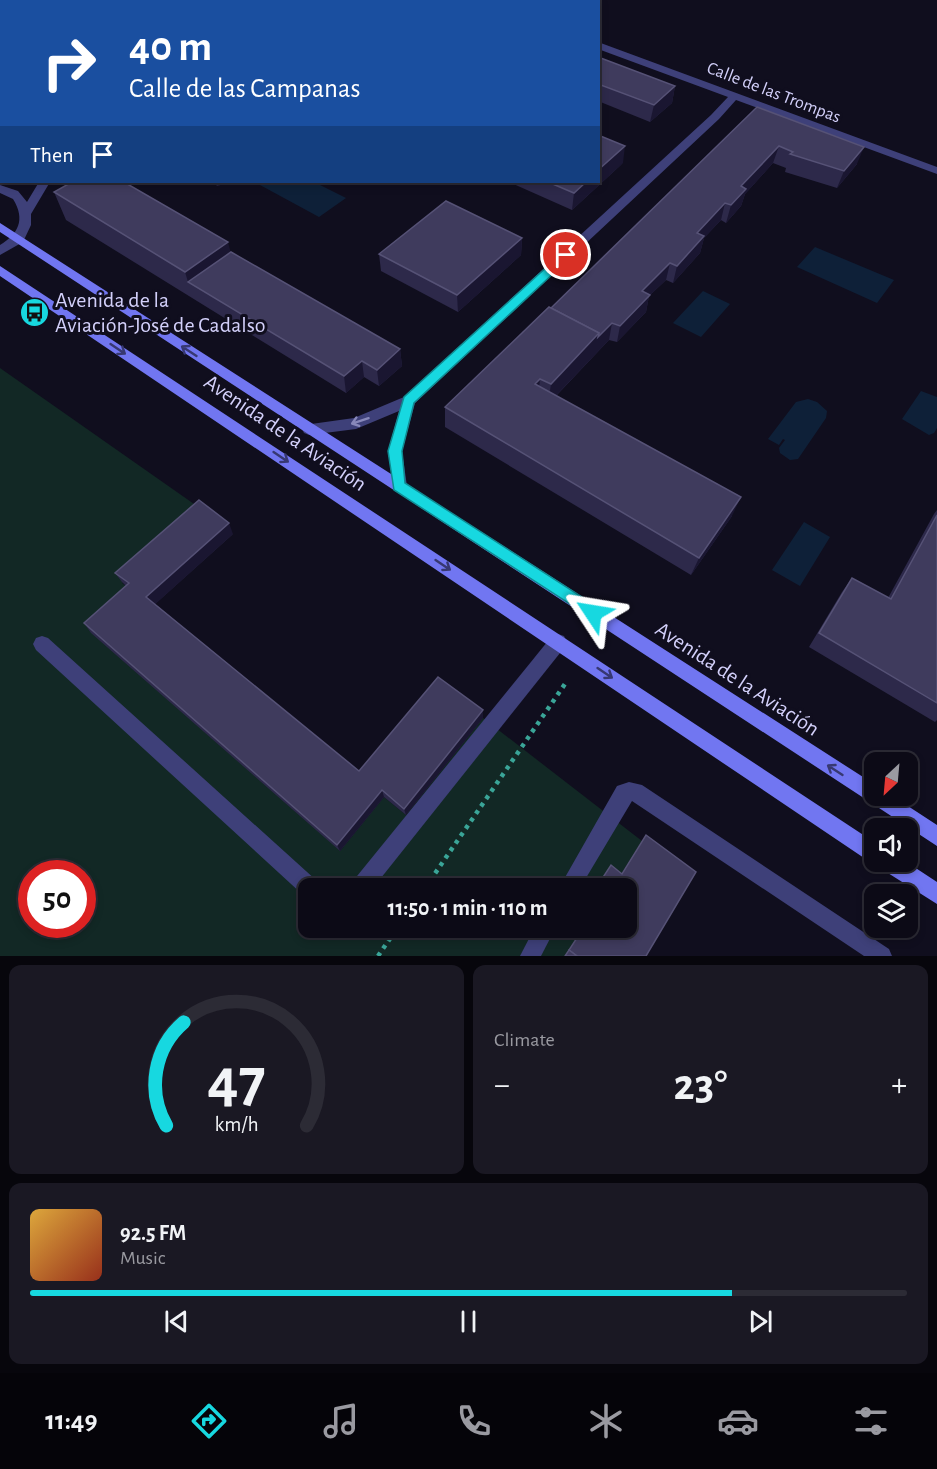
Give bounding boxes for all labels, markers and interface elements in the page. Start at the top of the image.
icon: right [30,24,108,102]
text: 40 m [129,26,212,68]
street label: Calle de las Trompas [704,59,843,127]
text: Calle de las Campanas [129,75,360,102]
icon: arrive [86,138,119,171]
text: Then [30,144,74,166]
pin [540,229,591,280]
icon: arrive [549,238,582,271]
place label: Avenida de la Aviación-José de Cadalso [55,289,266,336]
bus stop icon: Avenida de la Aviación-José de Cadalso [18,296,50,328]
one-way arrow [110,343,126,355]
one-way arrow [181,344,198,356]
street label: Avenida de la Aviación [200,370,371,495]
one-way arrow [351,416,370,427]
one-way arrow [272,451,288,463]
one-way arrow [434,559,451,571]
position arrow [561,581,625,645]
street label: Avenida de la Aviación [652,618,823,740]
one-way arrow [597,667,613,679]
north arrow [864,752,918,806]
map controls [864,752,918,938]
one-way arrow [827,764,844,776]
button: sound [864,818,918,872]
speed limit sign: 50 [18,860,96,938]
button: layers [864,884,918,938]
text: 11:50 · 1 min · 110 m [388,897,547,919]
text: Climate [494,1030,555,1050]
text: 47 [207,1050,266,1112]
text: 23° [674,1063,727,1108]
text: − [494,1069,510,1102]
text: + [891,1069,907,1102]
text: km/h [214,1115,259,1136]
text: 92.5 FM [120,1222,186,1244]
text: Music [120,1248,166,1268]
icon: previous [160,1305,193,1338]
icon: pause [452,1305,485,1338]
icon: next [744,1305,777,1338]
icon: directions [188,1400,230,1442]
icon: music [320,1400,362,1442]
icon: phone [453,1400,495,1442]
icon: climate [585,1400,627,1442]
icon: car [717,1400,759,1442]
icon: filters [850,1400,892,1442]
text: 11:49 [45,1407,97,1434]

